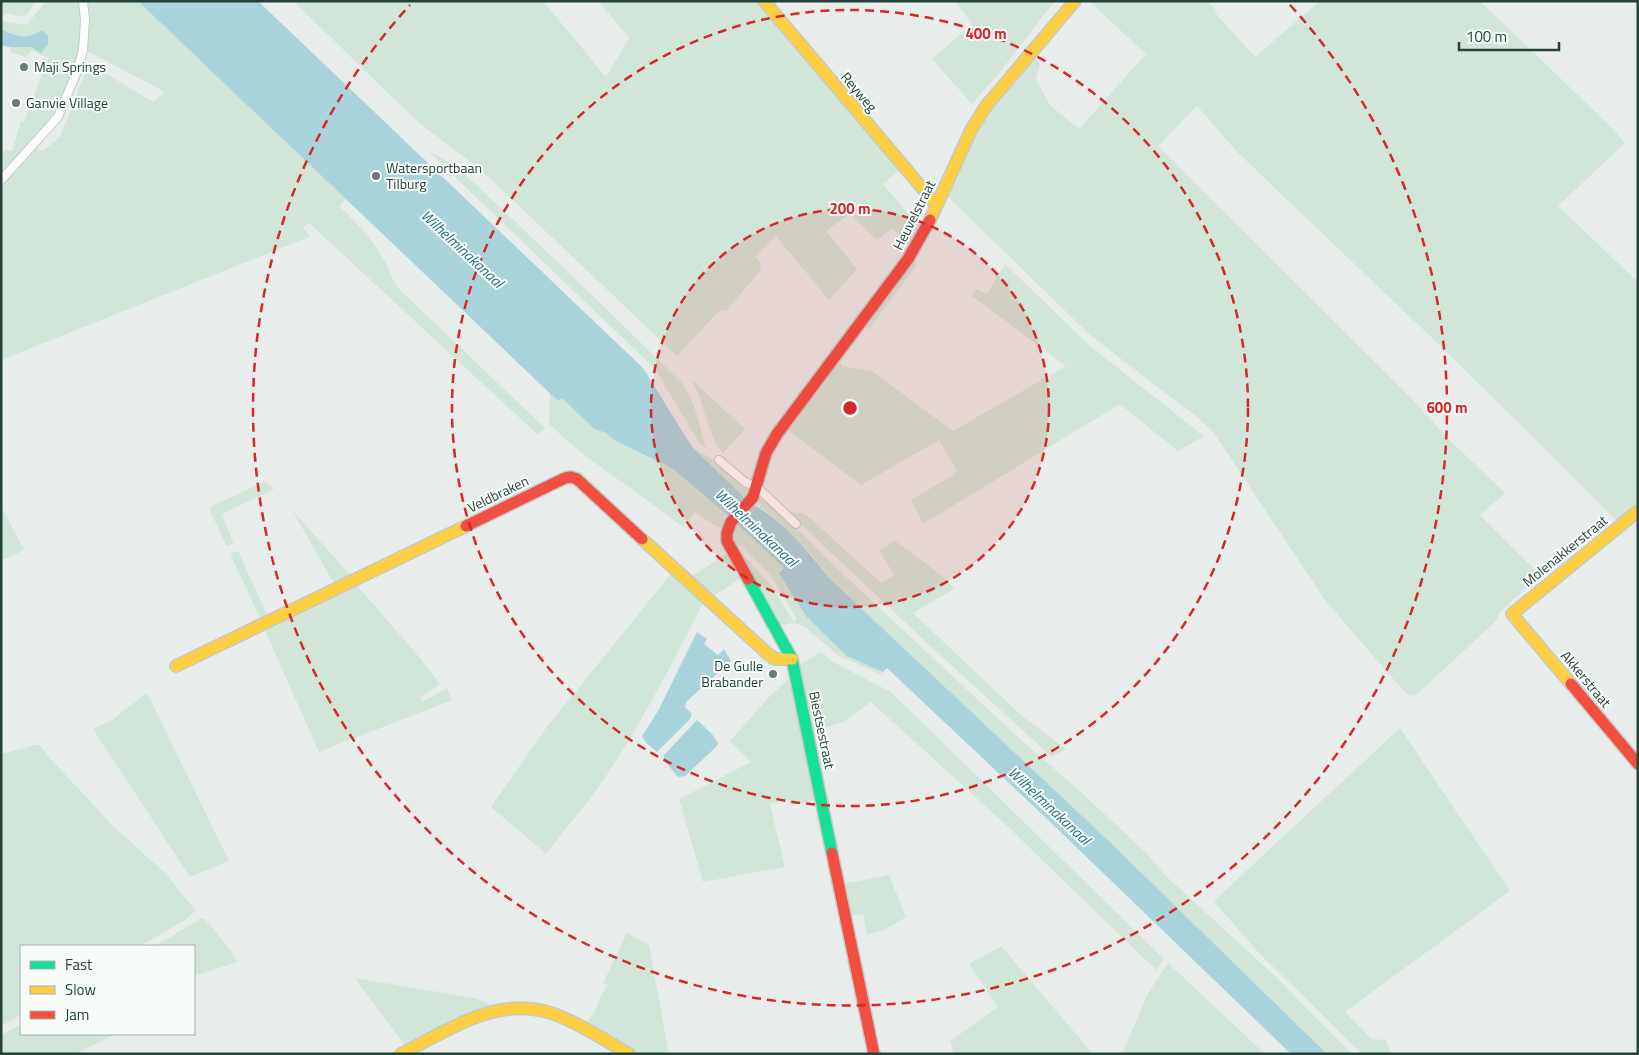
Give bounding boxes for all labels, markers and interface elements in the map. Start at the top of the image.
scale bar [1459,20,1559,52]
text: 400 m [965,22,1007,45]
text: 100 m [1466,25,1507,48]
place label: Maji Springs [34,56,106,77]
marker: Maji Springs [18,61,30,73]
street label: Reyweg [836,67,883,116]
place label: Ganvie Village [26,92,108,113]
marker: Ganvie Village [10,97,22,109]
place label: Watersportbaan Tilburg [386,157,482,194]
marker: Watersportbaan Tilburg [370,170,382,182]
street label: Heuvelstraat [887,176,940,253]
text: 200 m [829,197,871,220]
water label: Wilhelminakanaal [416,204,510,294]
text: 600 m [1426,396,1468,419]
centre of rings [841,399,859,417]
street label: Veldbraken [464,470,532,517]
water label: Wilhelminakanaal [710,483,804,573]
street label: Molenakkerstraat [1518,510,1612,592]
street label: Akkerstraat [1556,646,1617,712]
place label: De Gulle Brabander [701,655,763,692]
marker: De Gulle Brabander [767,668,779,680]
street label: Biestsestraat [804,689,841,771]
water label: Wilhelminakanaal [1003,761,1097,851]
legend [20,945,195,1035]
text: Fast [65,953,93,976]
text: Slow [65,978,96,1001]
text: Jam [65,1003,89,1026]

